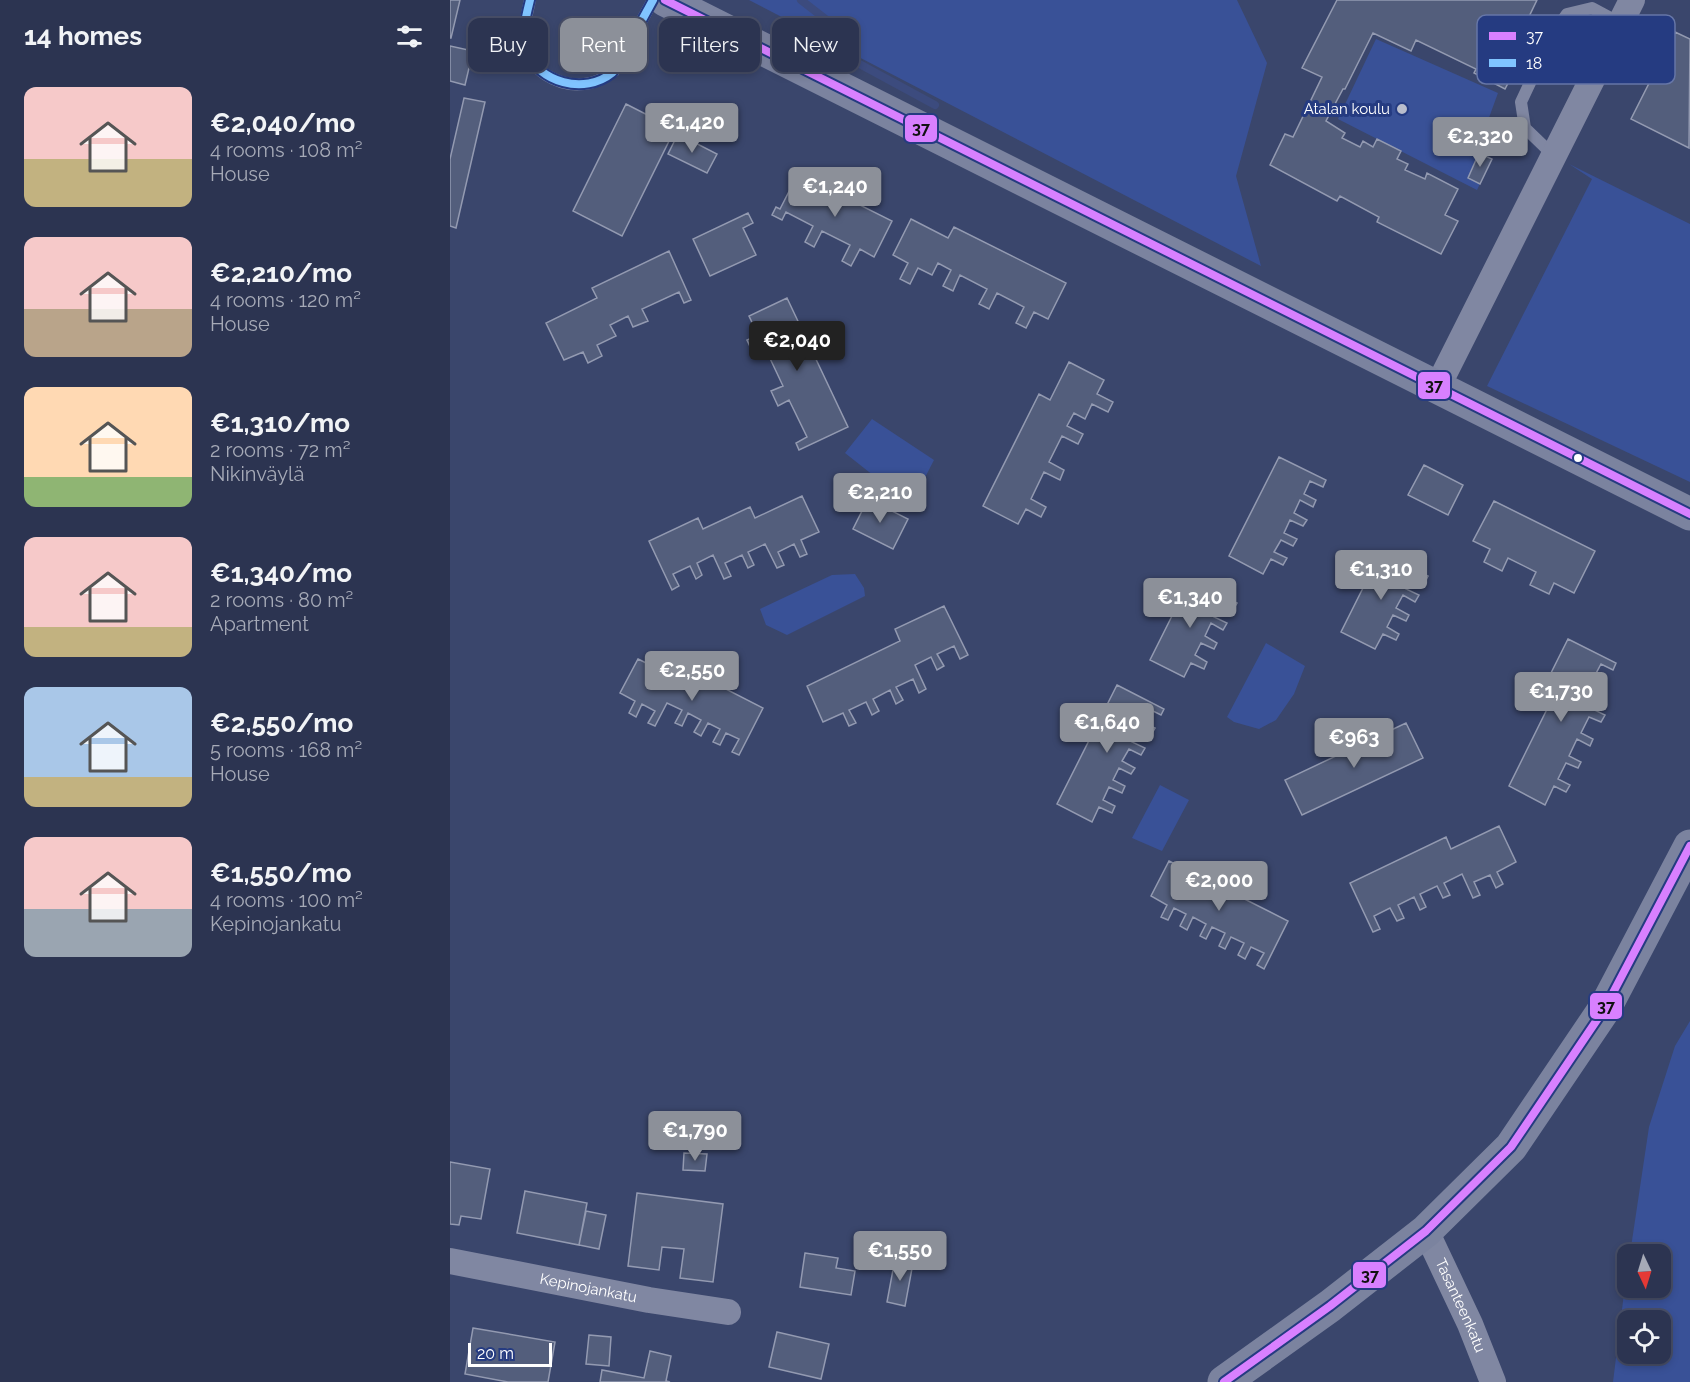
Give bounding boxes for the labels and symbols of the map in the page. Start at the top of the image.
legend [1477,15,1675,84]
text: 37 [1526,27,1543,46]
text: 18 [1526,54,1542,73]
place label: Atalan koulu [1304,100,1390,118]
marker: Atalan koulu [1395,102,1409,116]
pin: €1,420 [643,103,741,154]
line badge: 37 [904,114,938,143]
pin: €2,320 [1431,117,1529,168]
text: 37 [912,119,930,138]
pin: €1,240 [786,167,884,218]
pin: €2,040 [748,321,846,372]
line badge: 37 [1417,371,1451,400]
text: 37 [1425,376,1443,395]
unlabelled marker [1572,452,1584,464]
pin: €2,210 [831,473,929,524]
pin: €1,310 [1332,550,1430,601]
pin: €1,340 [1141,578,1239,629]
pin: €2,550 [643,651,741,702]
pin: €1,730 [1512,672,1610,723]
pin: €1,640 [1058,703,1156,754]
pin: €963 [1318,718,1390,769]
pin: €2,000 [1170,861,1268,912]
line badge: 37 [1589,992,1623,1020]
text: 37 [1597,997,1615,1016]
pin: €1,790 [646,1111,744,1162]
pin: €1,550 [851,1231,949,1282]
north arrow [1617,1244,1671,1298]
street label: Tasanteenkatu [1431,1256,1489,1355]
line badge: 37 [1352,1261,1387,1289]
text: 37 [1361,1266,1379,1285]
street label: Kepinojankatu [538,1270,639,1306]
scale bar [468,1340,552,1368]

